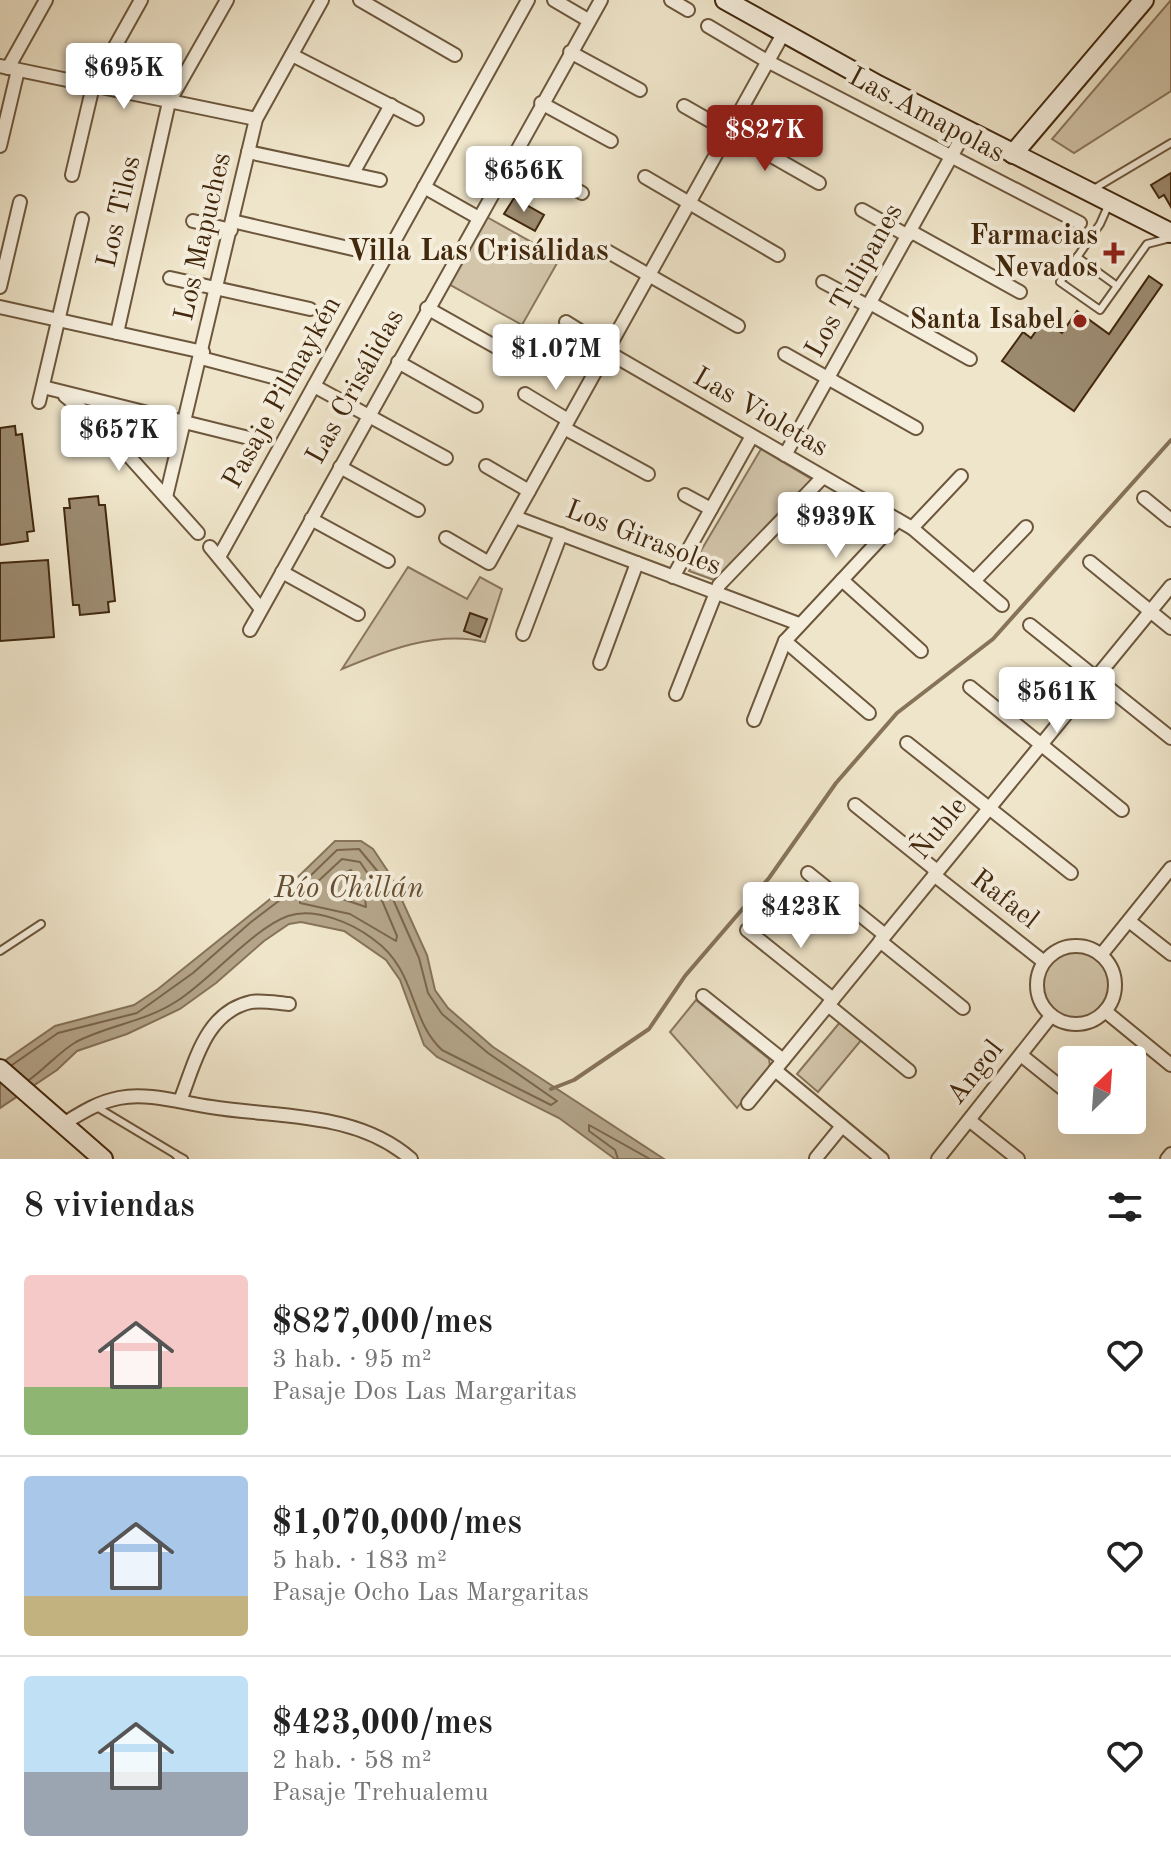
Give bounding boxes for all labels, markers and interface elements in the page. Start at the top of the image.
pin: $695K [68,43,180,111]
text: $695K [84,56,164,82]
street label: Las Amapolas [844,63,1008,169]
pin: $827K [709,105,821,173]
text: $827K [725,118,805,144]
pin: $656K [468,146,580,214]
street label: Los Mapuches [171,150,237,324]
street label: Los Tilos [94,153,146,271]
text: $656K [484,159,564,185]
street label: Los Tulipanes [801,199,909,363]
place label: Farmacias Nevados [969,223,1098,283]
district label: Villa Las Crisálidas [347,237,609,267]
marker: Farmacias Nevados [1105,244,1123,262]
street label: Pasaje Pilmaykén [219,292,347,494]
street label: Las Crisálidas [302,305,410,469]
place label: Santa Isabel [909,307,1064,335]
marker: Santa Isabel [1071,312,1089,330]
pin: $1.07M [491,324,621,392]
text: $1.07M [511,337,601,363]
street label: Las Violetas [688,363,832,463]
pin: $657K [63,405,175,473]
text: $657K [79,418,159,444]
pin: $939K [780,492,892,560]
street label: Los Girasoles [561,496,725,582]
text: $939K [796,505,876,531]
pin: $561K [1001,667,1113,735]
text: $561K [1017,680,1097,706]
street label: Ñuble [903,789,973,866]
street label: Rafael [965,865,1043,935]
water label: Río Chillán [273,874,424,904]
pin: $423K [745,882,857,950]
text: $423K [761,895,841,921]
street label: Angol [942,1036,1010,1110]
north arrow [1058,1046,1146,1134]
map controls [1058,1046,1146,1134]
icon: filters [1103,1185,1147,1229]
text: 8 viviendas [24,1190,195,1224]
text: $827,000/mes [272,1306,493,1340]
icon: home [88,1307,184,1403]
icon: heart [1103,1333,1147,1377]
text: 3 hab. · 95 m² [272,1347,432,1373]
text: Pasaje Dos Las Margaritas [272,1379,577,1405]
text: $1,070,000/mes [272,1507,522,1541]
icon: home [88,1508,184,1604]
icon: heart [1103,1534,1147,1578]
text: 5 hab. · 183 m² [272,1548,447,1574]
text: Pasaje Ocho Las Margaritas [272,1580,589,1606]
text: $423,000/mes [272,1707,493,1741]
icon: home [88,1708,184,1804]
icon: heart [1103,1734,1147,1778]
text: 2 hab. · 58 m² [272,1748,432,1774]
text: Pasaje Trehualemu [272,1780,489,1806]

